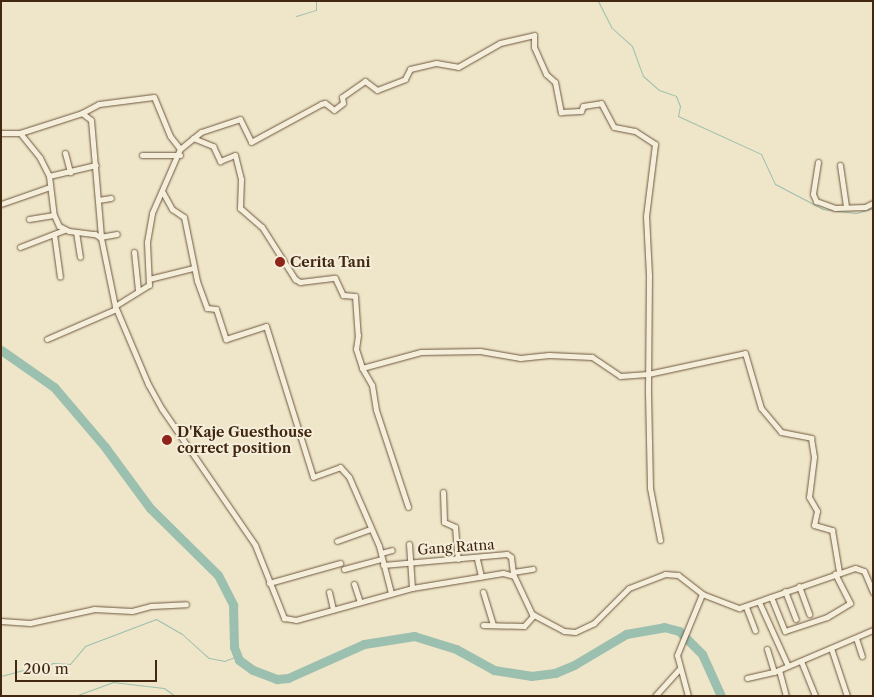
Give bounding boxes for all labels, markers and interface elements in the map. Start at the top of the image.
place label: Cerita Tani [290,254,371,270]
marker: Cerita Tani [274,256,286,268]
place label: D'Kaje Guesthouse correct position [177,424,312,457]
marker: D'Kaje Guesthouse correct position [161,434,173,446]
street label: Gang Ratna [417,536,495,558]
scale bar [18,650,160,682]
text: 200 m [23,659,69,678]

